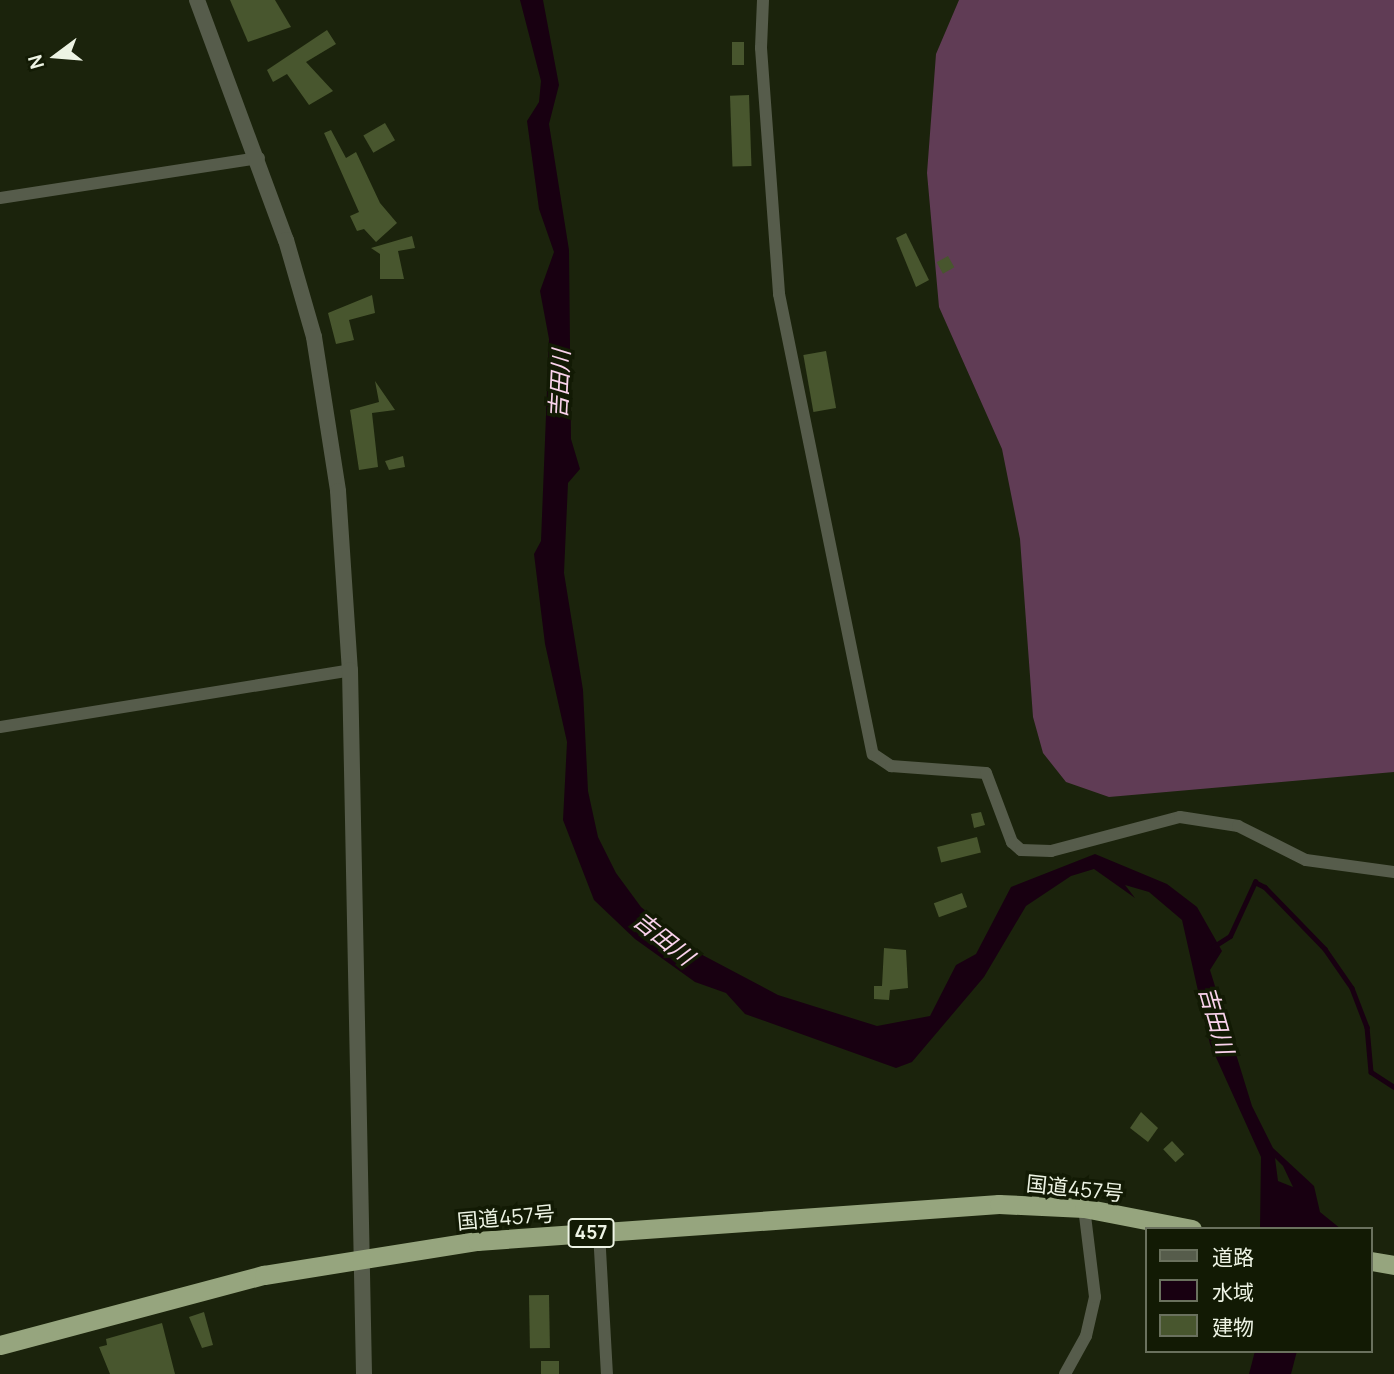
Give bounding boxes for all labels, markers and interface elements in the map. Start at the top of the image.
north arrow [21,21,91,91]
text: N [21,52,50,72]
water label: 吉田川 [543,349,575,419]
water label: 吉田川 [629,906,699,970]
water label: 吉田川 [1194,983,1240,1057]
street label: 国道457号 [1025,1170,1125,1206]
street label: 国道457号 [456,1200,556,1234]
road number: 457 [566,1218,616,1248]
legend [1146,1227,1373,1353]
text: 道路 [1212,1243,1254,1271]
text: 水域 [1212,1278,1254,1306]
text: 建物 [1212,1313,1254,1341]

